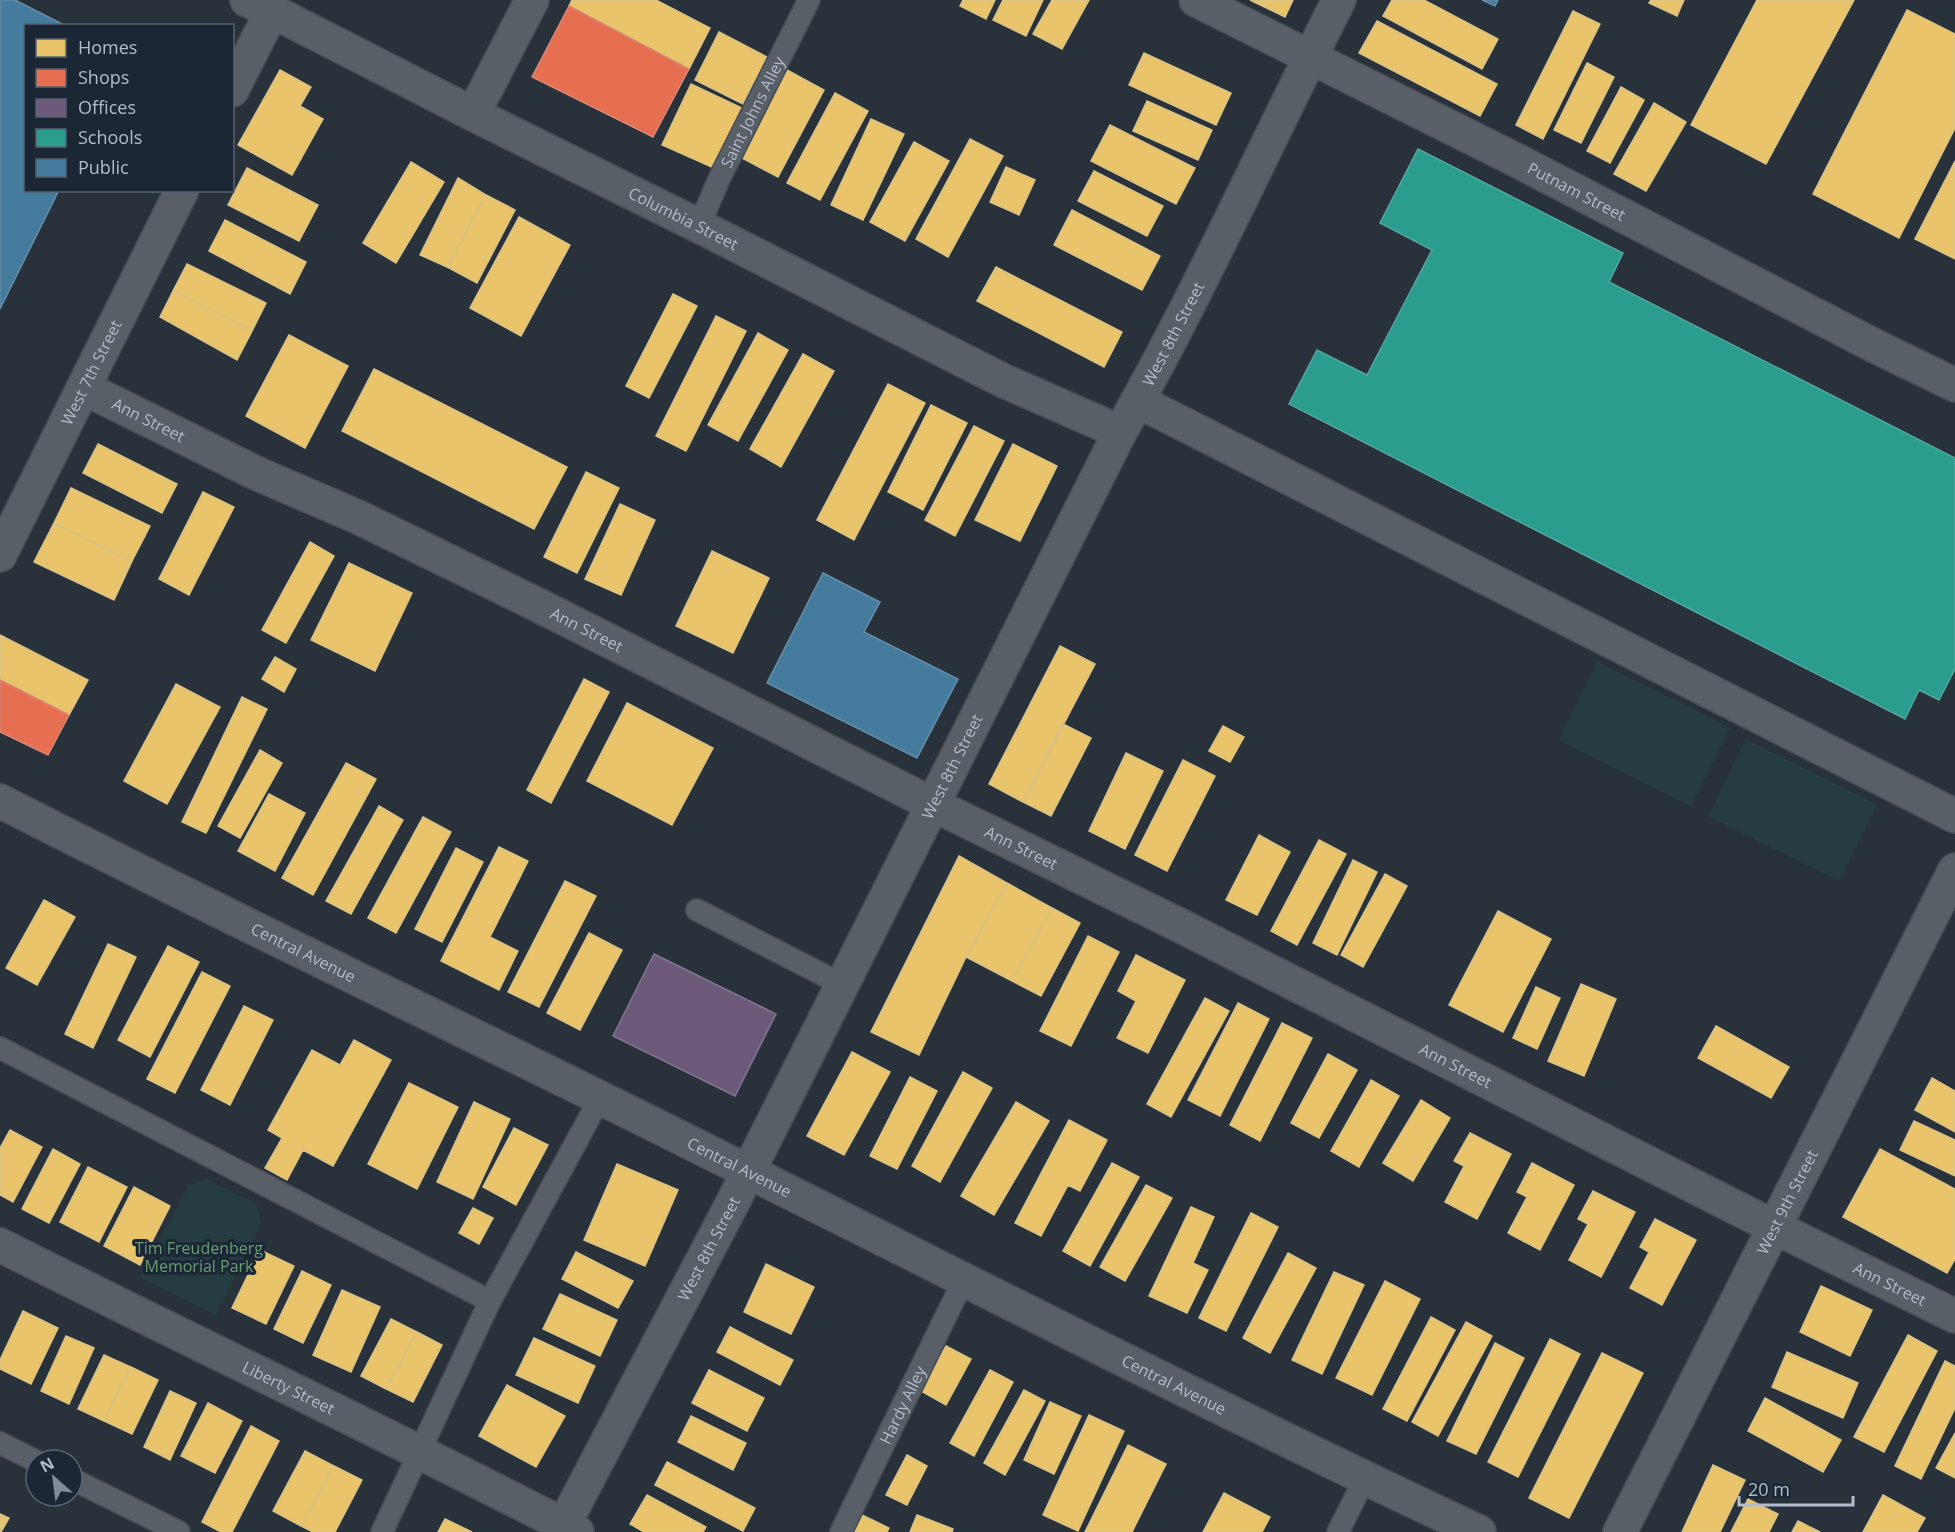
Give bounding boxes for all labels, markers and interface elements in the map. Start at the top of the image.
legend [24,24,234,192]
text: Homes [78,35,137,59]
street label: Saint Johns Alley [715,52,790,171]
text: Shops [78,65,129,89]
text: Offices [78,95,136,119]
text: Schools [78,125,142,149]
text: Public [78,155,129,179]
street label: Putnam Street [1524,157,1630,226]
street label: Columbia Street [625,182,742,255]
street label: West 8th Street [1137,278,1209,390]
street label: West 7th Street [56,316,127,429]
street label: Ann Street [108,393,189,447]
street label: Ann Street [547,602,627,657]
street label: West 8th Street [916,710,988,823]
street label: Ann Street [981,821,1062,875]
street label: Central Avenue [247,917,359,987]
street label: Ann Street [1416,1038,1496,1093]
street label: Central Avenue [683,1132,795,1202]
street label: West 9th Street [1751,1145,1823,1258]
street label: West 8th Street [672,1193,745,1305]
park label: Tim Freudenberg Memorial Park [135,1237,263,1277]
street label: Ann Street [1850,1257,1930,1311]
street label: Central Avenue [1118,1349,1230,1420]
street label: Liberty Street [239,1356,339,1420]
street label: Hardy Alley [874,1362,931,1448]
north arrow [24,1448,84,1508]
text: N [36,1452,58,1478]
scale bar [1739,1469,1853,1507]
text: 20 m [1748,1477,1790,1501]

